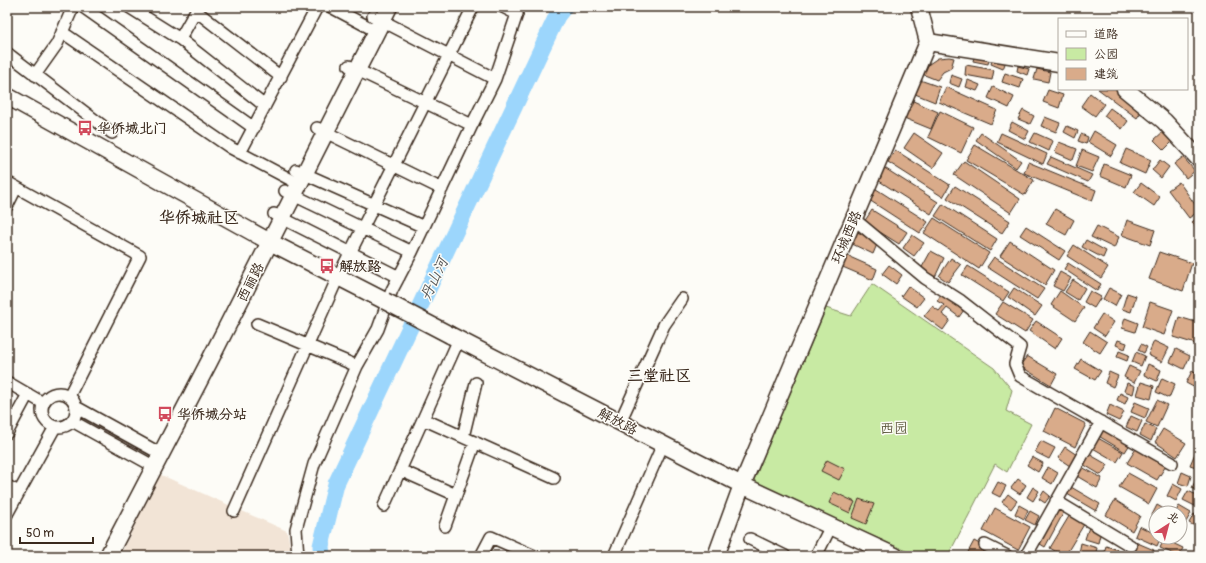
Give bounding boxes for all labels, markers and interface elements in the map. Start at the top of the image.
legend [1058,18,1188,90]
text: 道路 [1094,27,1118,42]
text: 公园 [1094,47,1118,62]
text: 建筑 [1094,67,1118,82]
bus stop icon: 华侨城北门 [76,119,94,137]
place label: 华侨城北门 [97,120,167,137]
district label: 华侨城社区 [159,208,239,228]
street label: 环城西路 [828,208,865,266]
water label: 丹山河 [416,252,454,304]
bus stop icon: 解放路 [318,257,336,275]
place label: 解放路 [339,258,381,275]
street label: 西丽路 [233,260,268,305]
district label: 三堂社区 [627,366,691,386]
street label: 解放路 [595,404,640,439]
bus stop icon: 华侨城分站 [156,405,174,423]
place label: 华侨城分站 [177,406,247,423]
park label: 西园 [880,420,908,437]
north arrow [1148,505,1188,545]
text: 北 [1165,509,1182,526]
scale bar [20,519,93,545]
text: 50 m [26,526,54,541]

